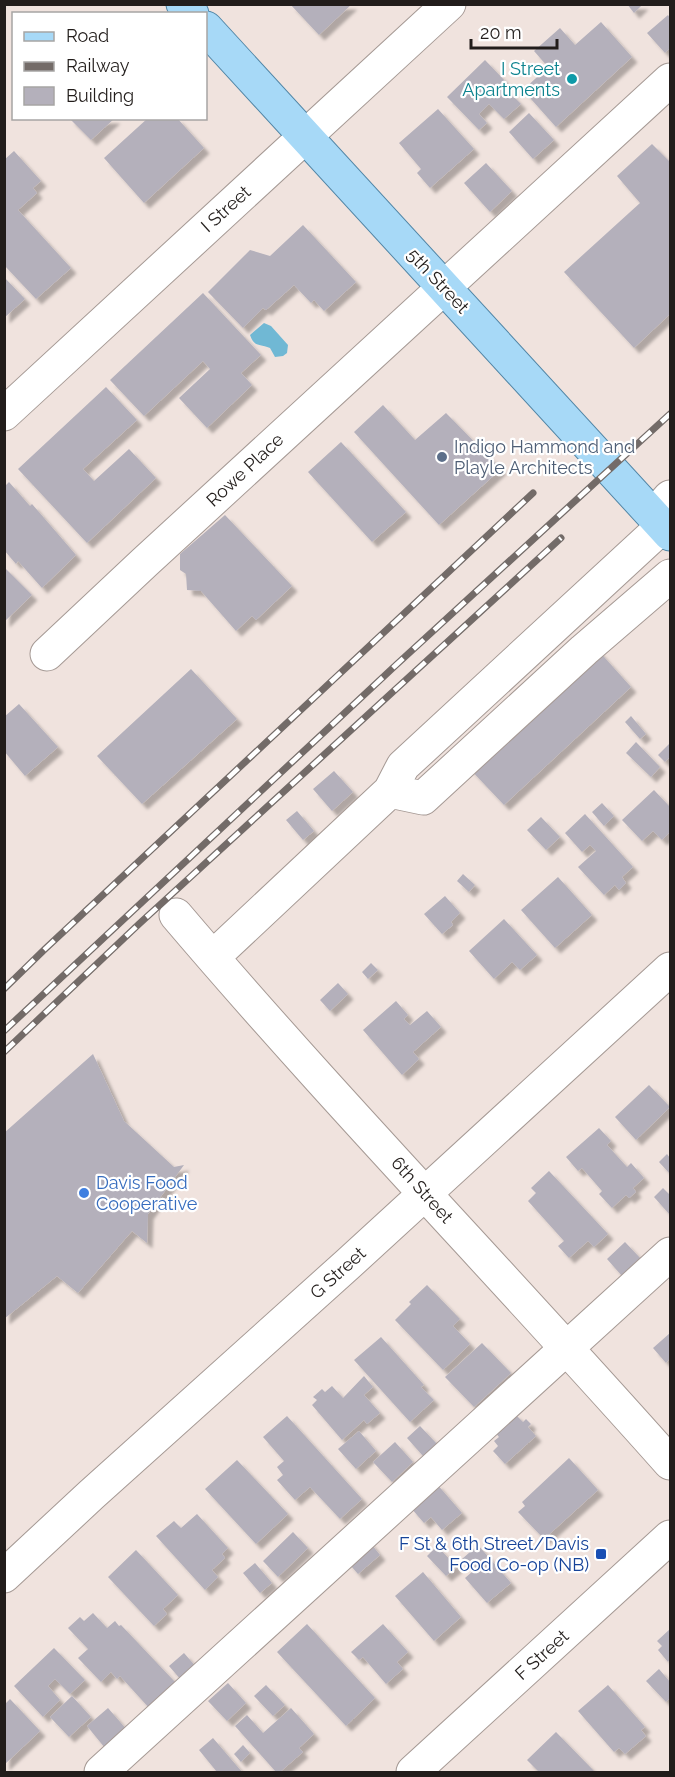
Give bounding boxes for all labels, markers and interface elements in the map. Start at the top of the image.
legend [12,12,207,120]
scale bar [471,12,556,50]
text: 20 m [480,22,522,43]
text: Road [66,25,109,46]
text: Railway [66,55,130,76]
place label: I Street Apartments [462,58,560,100]
marker: I Street Apartments [565,72,579,86]
text: Building [66,85,134,106]
street label: I Street [197,181,255,236]
street label: 5th Street [403,244,474,317]
street label: Rowe Place [202,428,288,511]
place label: Indigo Hammond and Playle Architects [454,436,635,478]
marker: Indigo Hammond and Playle Architects [435,450,449,464]
street label: 6th Street [387,1152,458,1227]
place label: Davis Food Cooperative [96,1172,198,1214]
marker: Davis Food Cooperative [77,1186,91,1200]
street label: G Street [306,1242,370,1303]
place label: F St & 6th Street/Davis Food Co-op (NB) [399,1533,589,1575]
marker: F St & 6th Street/Davis Food Co-op (NB) [594,1547,608,1561]
street label: F Street [511,1625,573,1684]

